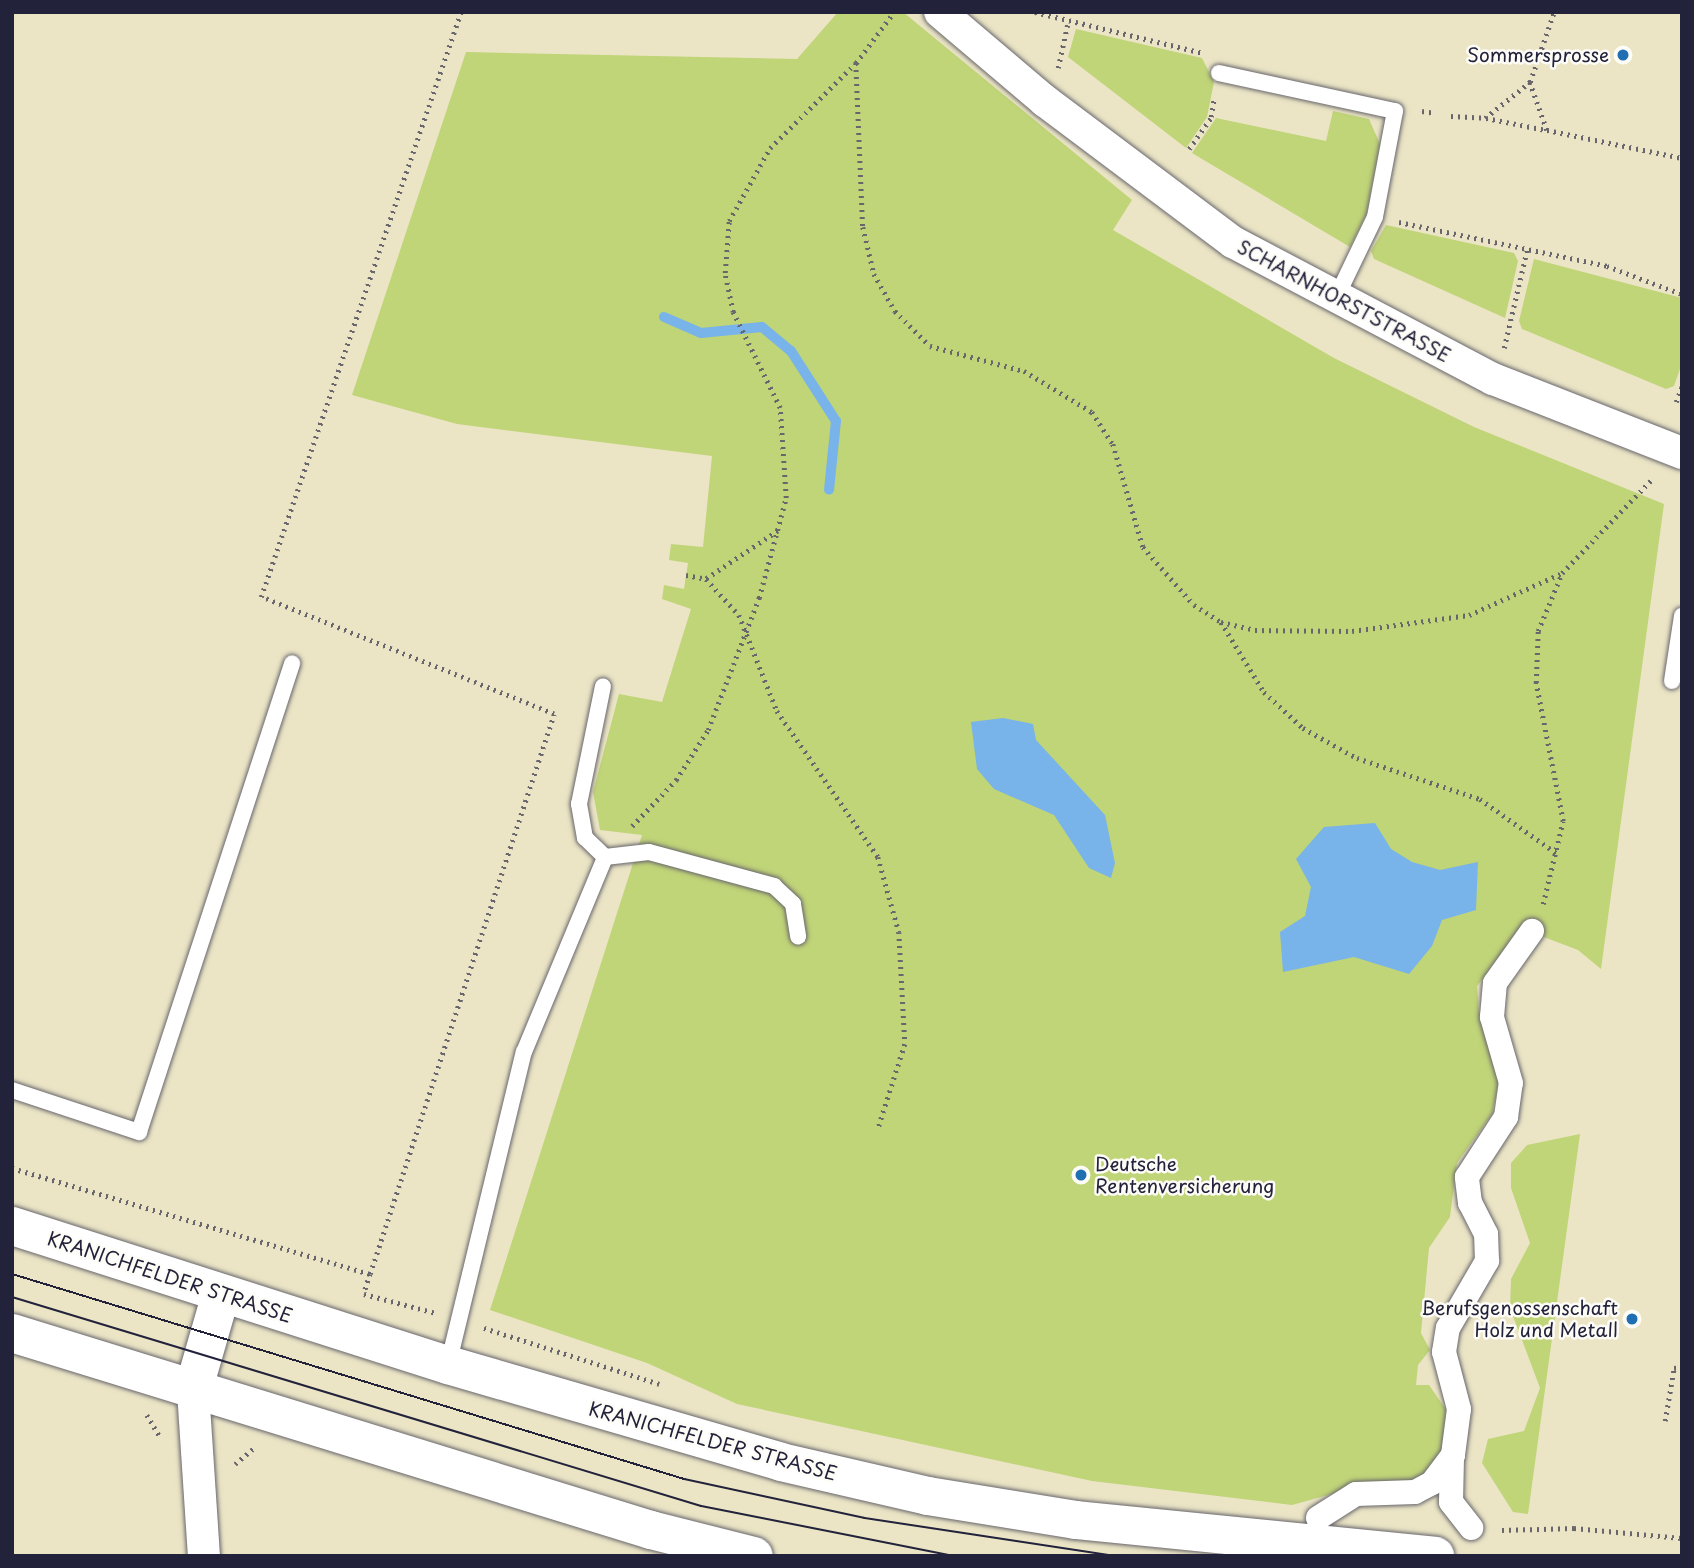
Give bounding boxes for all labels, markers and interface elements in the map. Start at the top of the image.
place label: Sommersprosse [1467,44,1609,66]
marker: Sommersprosse [1615,47,1631,63]
street label: SCHARNHORSTSTRASSE [1234,235,1454,367]
place label: Deutsche Rentenversicherung [1095,1153,1274,1197]
marker: Deutsche Rentenversicherung [1073,1167,1089,1183]
street label: KRANICHFELDER STRASSE [44,1226,296,1328]
place label: Berufsgenossenschaft Holz und Metall [1421,1297,1618,1341]
marker: Berufsgenossenschaft Holz und Metall [1624,1311,1640,1327]
street label: KRANICHFELDER STRASSE [586,1397,840,1485]

